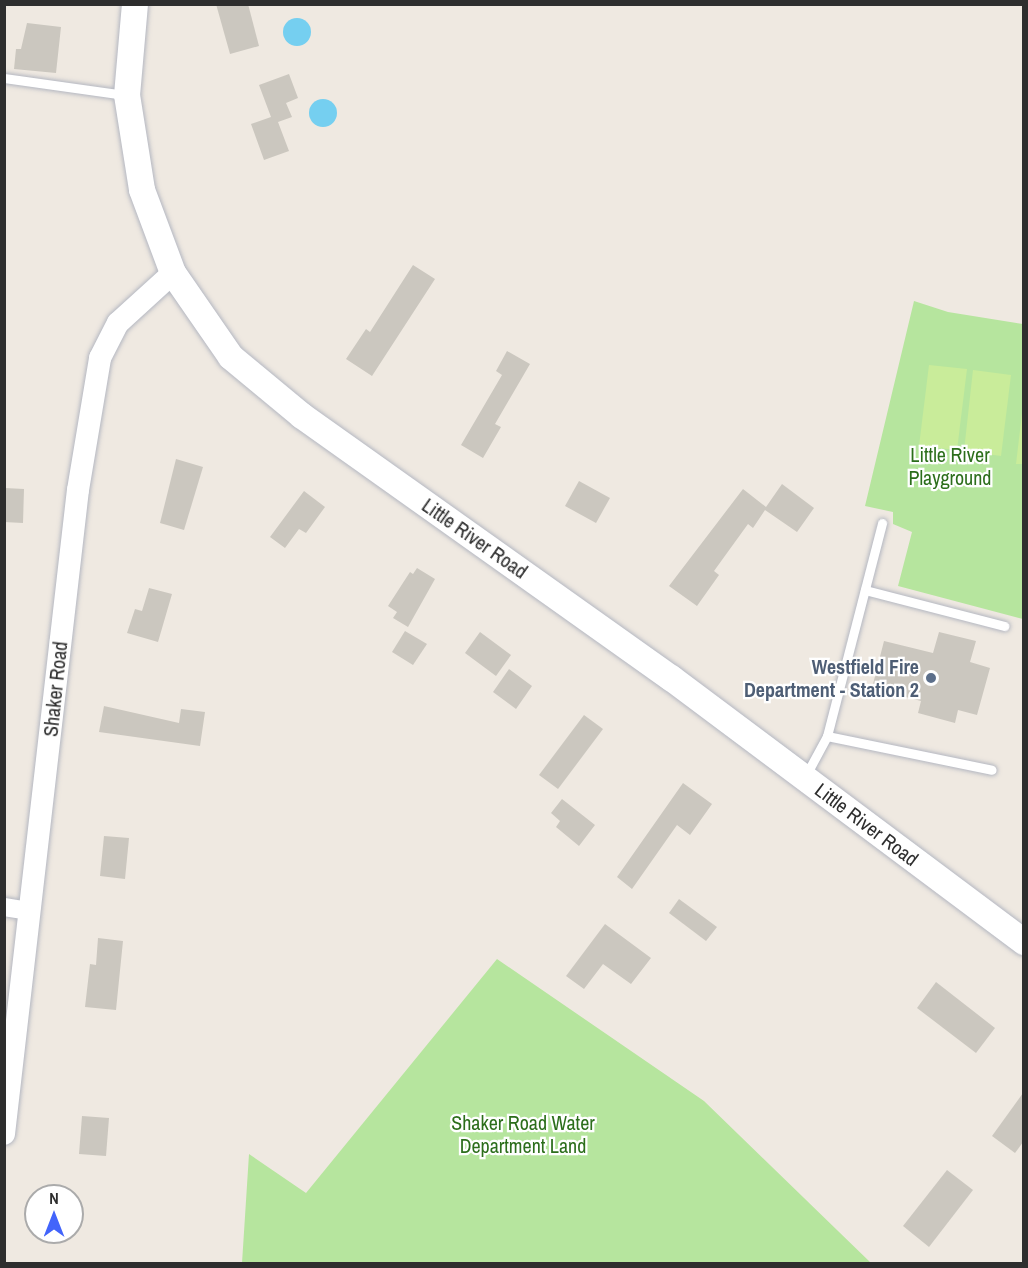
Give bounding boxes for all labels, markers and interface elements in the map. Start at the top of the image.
park label: Little River Playground [909,442,991,489]
street label: Little River Road [418,493,532,583]
street label: Shaker Road [38,640,72,738]
place label: Westfield Fire Department - Station 2 [744,654,919,701]
marker: Westfield Fire Department - Station 2 [924,671,938,685]
street label: Little River Road [811,777,923,871]
park label: Shaker Road Water Department Land [451,1111,595,1158]
north arrow [24,1184,84,1244]
text: N [49,1187,59,1209]

